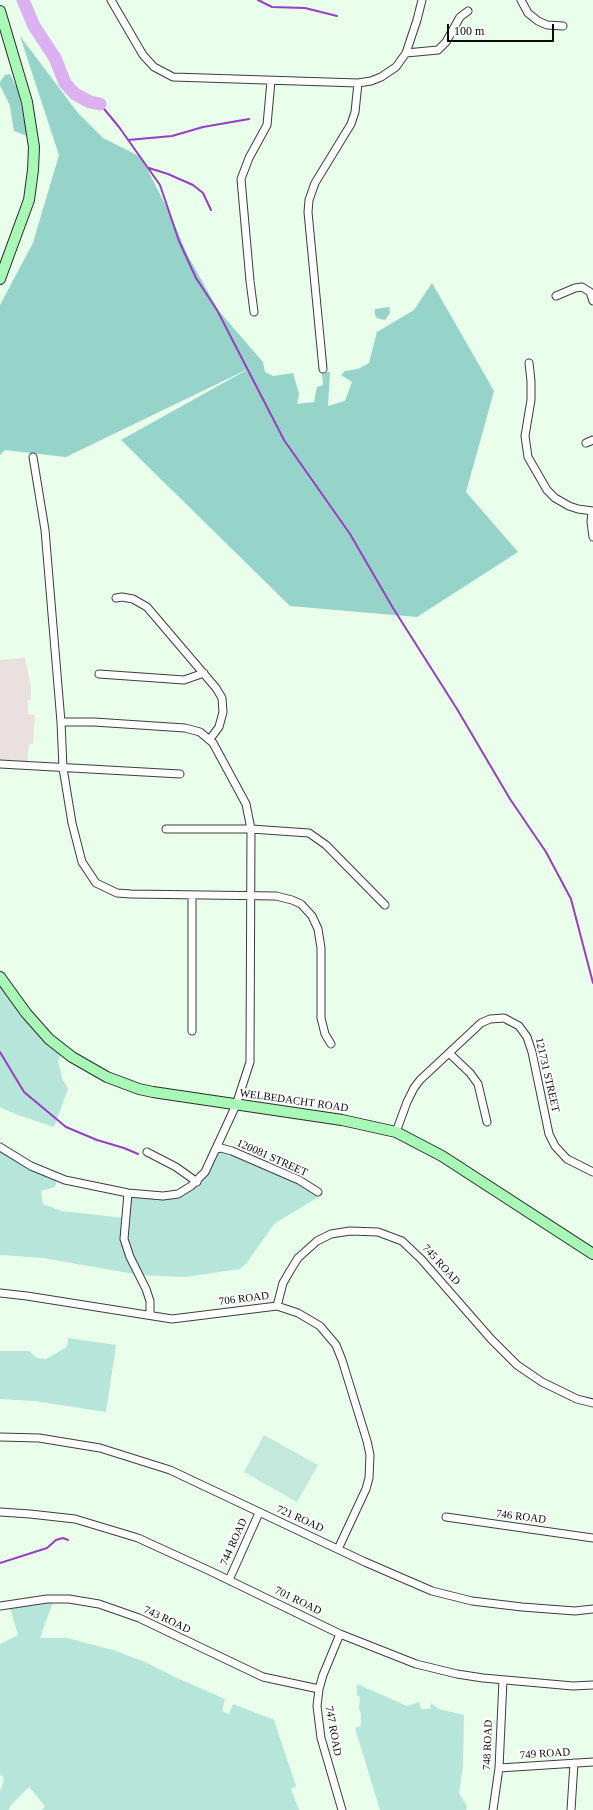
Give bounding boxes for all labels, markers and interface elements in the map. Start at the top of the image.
scale bar [449,16,556,42]
text: 100 m [454,24,484,38]
street label: 121731 STREET [532,1036,562,1114]
street label: WELBEDACHT ROAD [239,1087,349,1115]
street label: 120081 STREET [235,1136,309,1180]
street label: 745 ROAD [419,1242,463,1288]
street label: 706 ROAD [218,1289,270,1309]
street label: 721 ROAD [274,1503,326,1535]
street label: 746 ROAD [495,1507,547,1527]
street label: 744 ROAD [218,1516,250,1568]
street label: 701 ROAD [272,1584,324,1618]
street label: 743 ROAD [141,1603,193,1637]
street label: 747 ROAD [322,1705,344,1757]
street label: 748 ROAD [481,1720,495,1770]
street label: 749 ROAD [519,1746,571,1762]

